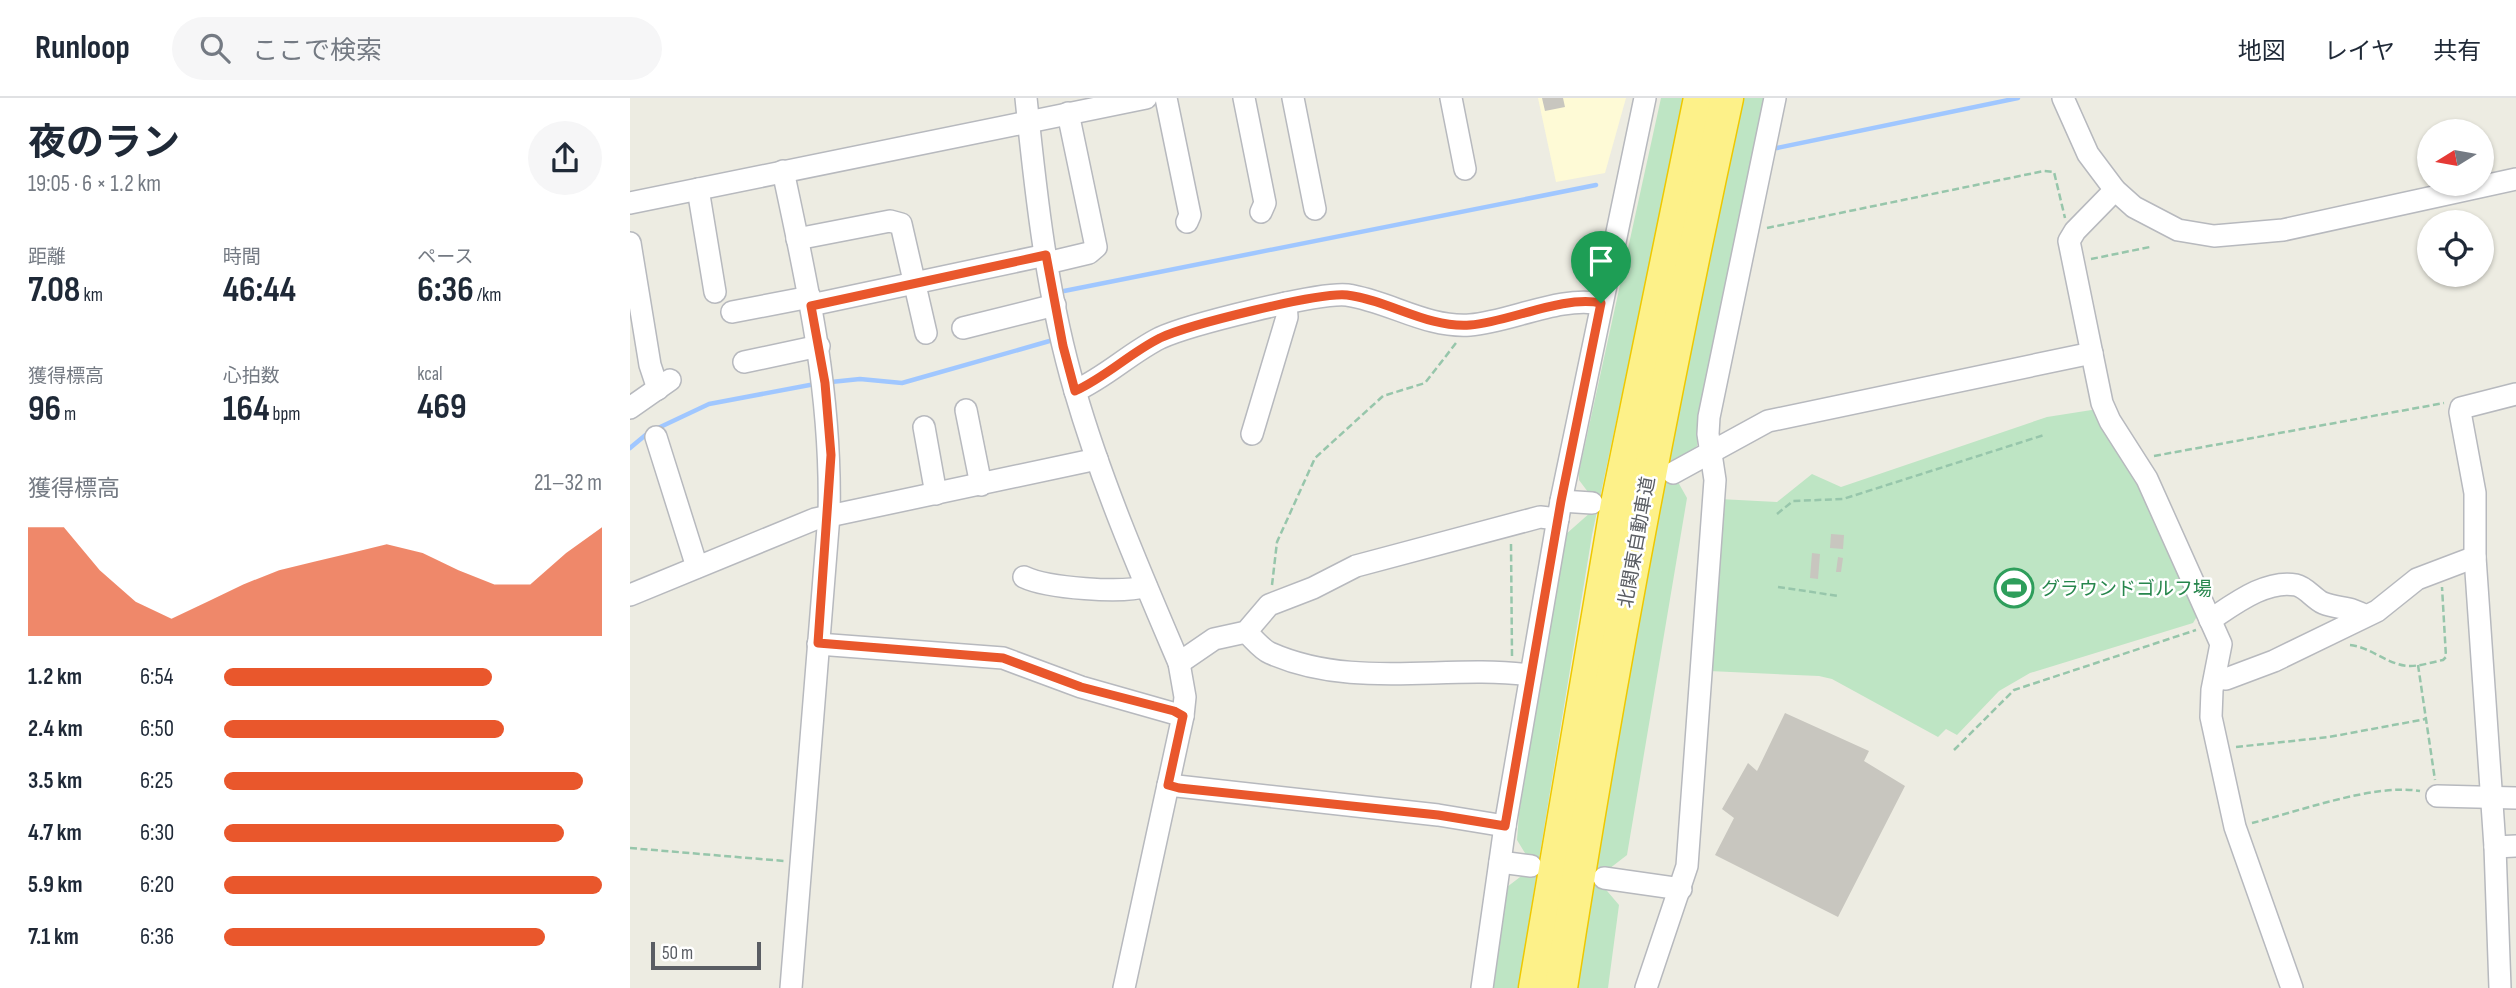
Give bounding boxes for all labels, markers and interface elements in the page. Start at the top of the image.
search box [172,17,662,80]
text: Runloop [35,28,130,68]
icon: search [196,29,234,67]
text: ここで検索 [252,36,382,67]
text: 地図 [2238,37,2286,66]
text: レイヤ [2324,37,2395,66]
text: 共有 [2433,37,2481,66]
north arrow [2417,119,2494,196]
map controls [2417,119,2494,287]
text: 夜のラン [28,121,180,166]
button: share [528,121,602,195]
text: 19:05 · 6 × 1.2 km [28,170,161,198]
button: locate [2417,210,2494,287]
pin [1571,231,1631,303]
icon: arrive [1582,242,1620,280]
text: 距離 [28,246,66,269]
text: 時間 [223,246,261,269]
text: ペース [417,246,473,269]
text: 7.08 [28,269,80,312]
text: 46:44 [223,269,296,312]
text: 6:36 [417,269,474,312]
text: km [80,284,103,307]
text: /km [474,284,502,307]
text: kcal [417,363,442,386]
text: 獲得標高 [28,365,104,388]
text: 心拍数 [223,365,280,388]
text: 469 [417,386,467,429]
text: 96 [28,388,61,431]
text: 164 [223,388,270,431]
text: m [61,403,76,426]
text: bpm [270,403,300,426]
text: 21–32 m [534,469,602,497]
text: 獲得標高 [28,475,120,503]
street label: 北関東自動車道 [1615,475,1660,610]
sports icon: グラウンドゴルフ場 [1993,567,2035,609]
place label: グラウンドゴルフ場 [2041,578,2212,601]
text: 1.2 km [28,663,82,691]
text: 6:54 [140,663,173,691]
text: 2.4 km [28,715,83,743]
text: 6:50 [140,715,174,743]
text: 3.5 km [28,767,82,795]
text: 6:25 [140,767,173,795]
text: 4.7 km [28,819,82,847]
text: 6:30 [140,819,174,847]
text: 5.9 km [28,871,82,899]
text: 6:20 [140,871,174,899]
text: 7.1 km [28,923,79,951]
text: 6:36 [140,923,174,951]
scale bar [651,939,761,971]
text: 50 m [662,942,693,965]

